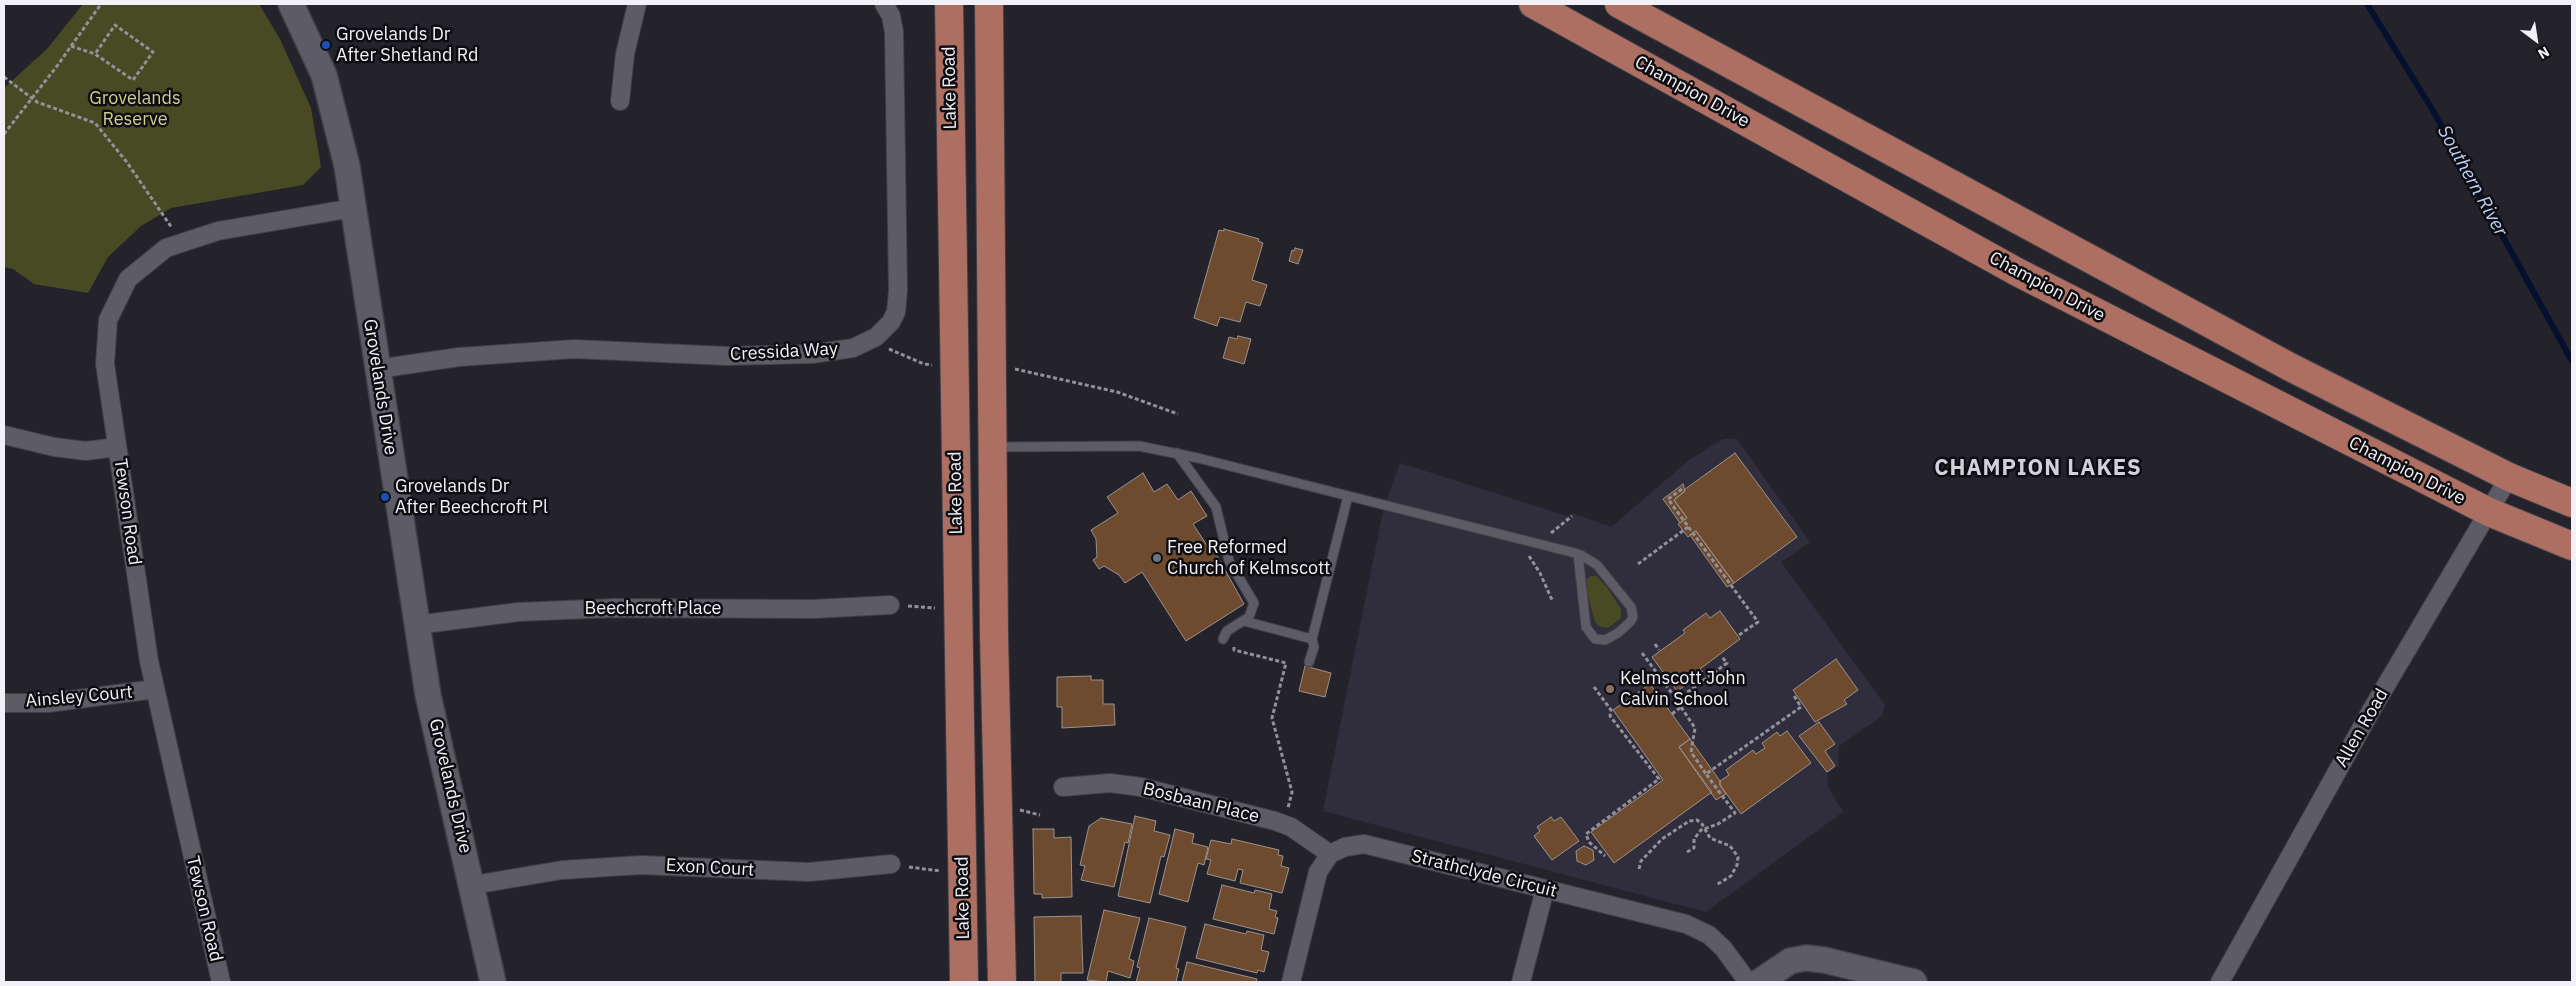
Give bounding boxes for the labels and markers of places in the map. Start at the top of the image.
place label: Grovelands Dr After Shetland Rd [336,24,478,66]
marker: Grovelands Dr After Shetland Rd [320,39,332,51]
place label: Grovelands Dr After Beechcroft Pl [395,476,548,518]
marker: Grovelands Dr After Beechcroft Pl [379,491,391,503]
place label: Free Reformed Church of Kelmscott [1167,537,1330,580]
marker: Free Reformed Church of Kelmscott [1151,552,1163,564]
place label: Kelmscott John Calvin School [1620,668,1746,711]
marker: Kelmscott John Calvin School [1604,683,1616,695]

